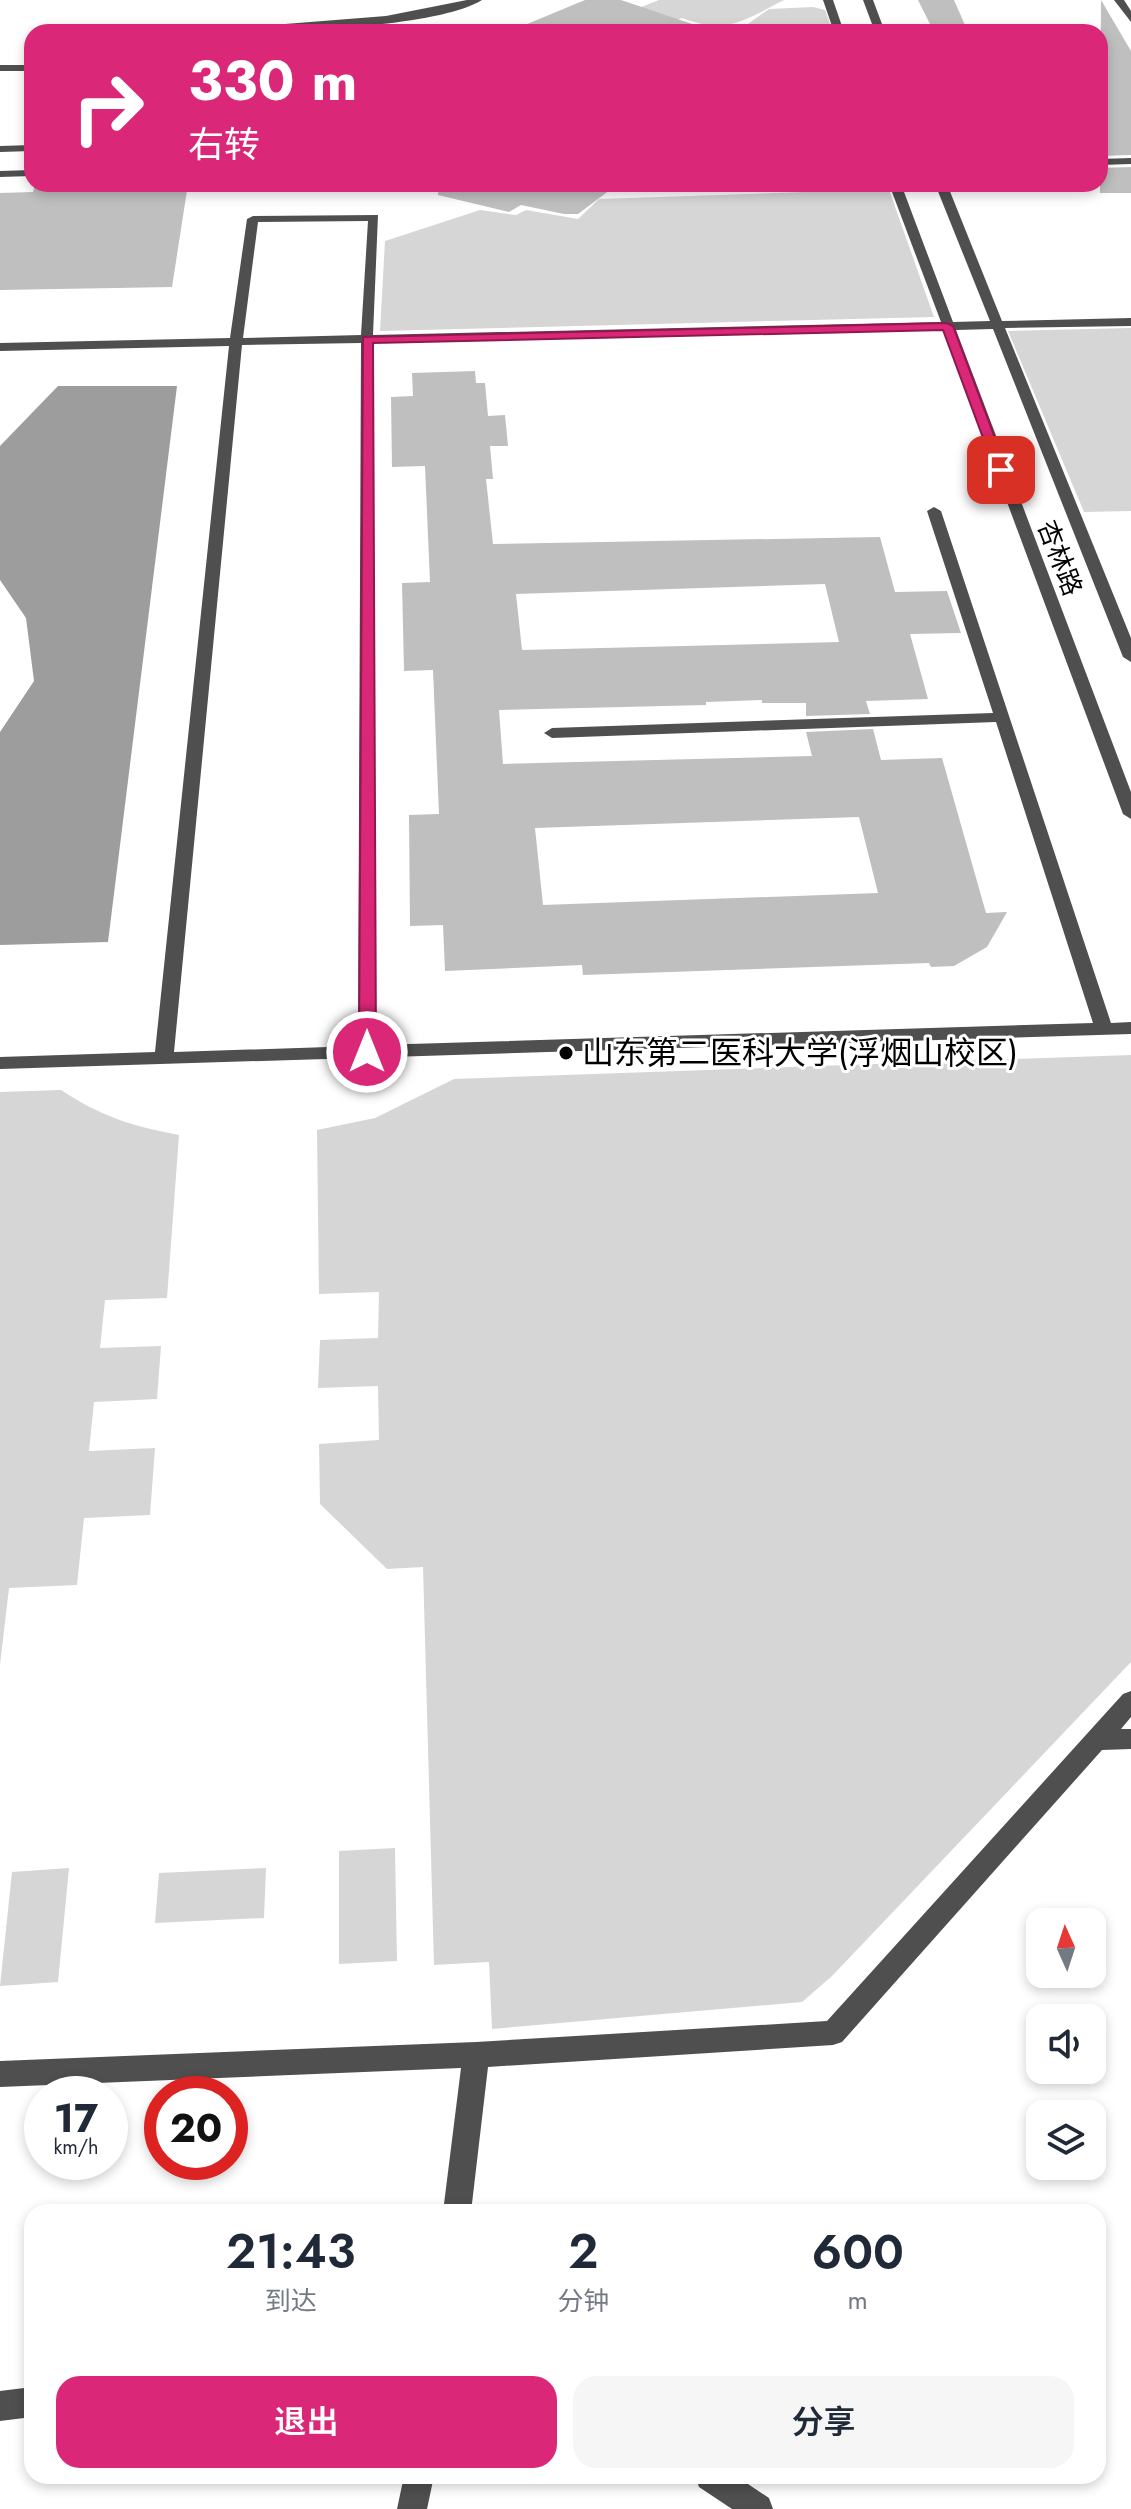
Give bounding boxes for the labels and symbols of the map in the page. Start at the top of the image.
pin [967,436,1035,504]
street label: 杏林路 [1028,515,1092,601]
position arrow [325,1010,409,1094]
place label: 山东第二医科大学(浮烟山校区) [582,1030,1018,1076]
marker: 山东第二医科大学(浮烟山校区) [557,1044,575,1062]
north arrow [1026,1908,1106,1988]
speed limit sign: 20 [144,2076,248,2180]

